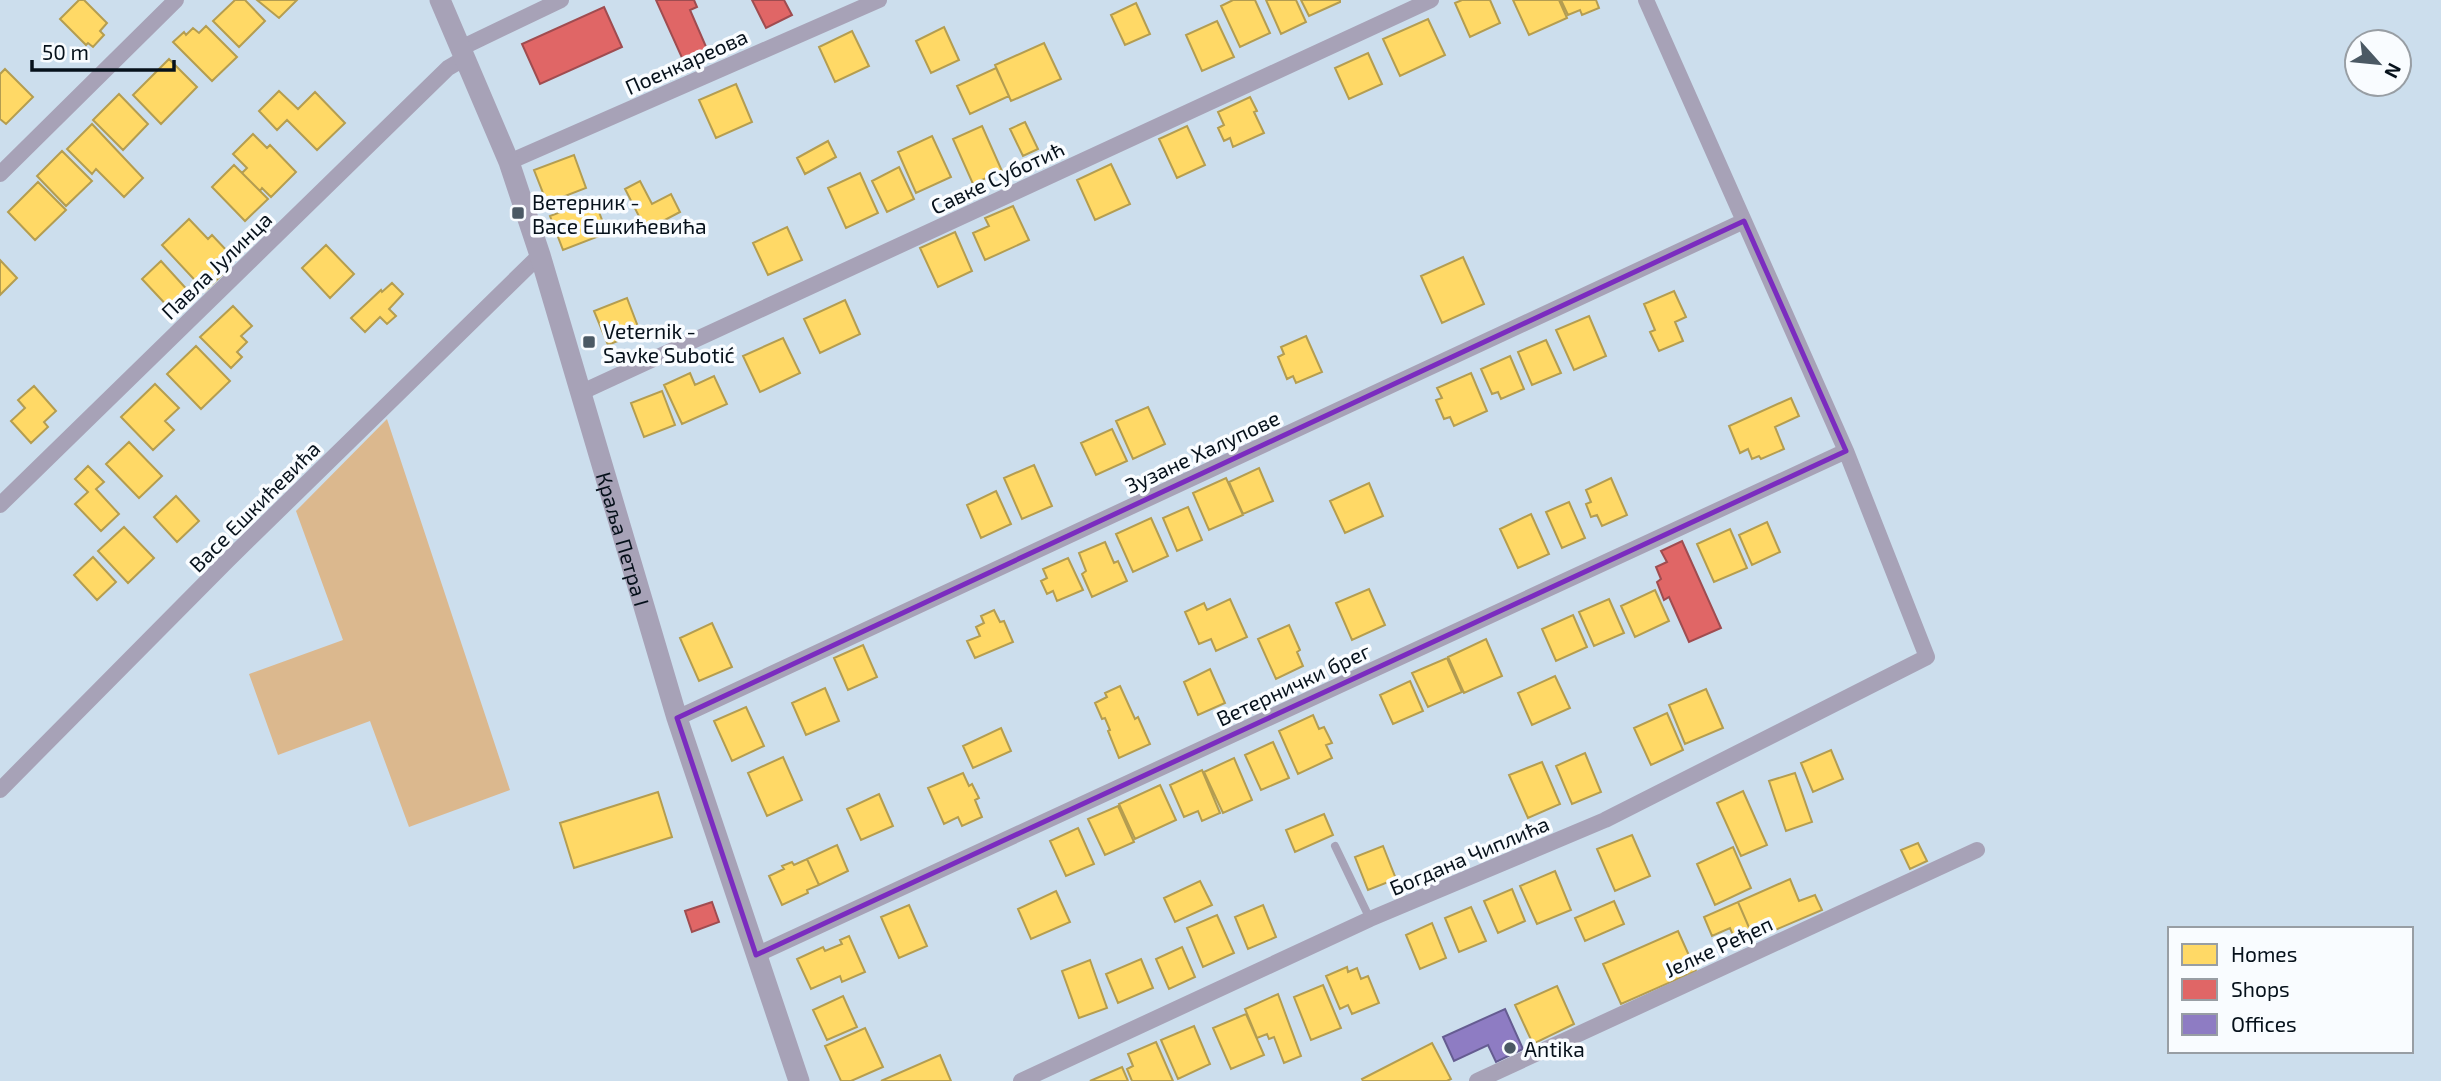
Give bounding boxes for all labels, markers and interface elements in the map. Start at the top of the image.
street label: Поенкареова [621,23,751,99]
scale bar [32,28,173,72]
north arrow [2343,28,2413,98]
text: 50 m [42,39,89,64]
text: N [2380,60,2407,82]
street label: Савке Суботић [926,135,1068,220]
place label: Ветерник - Васе Ешкићевића [532,189,707,238]
marker: Ветерник - Васе Ешкићевића [510,205,526,221]
street label: Павла Јулинца [156,206,277,325]
place label: Veternik - Savke Subotić [603,318,735,367]
marker: Veternik - Savke Subotić [581,334,597,350]
street label: Зузане Халупове [1121,404,1284,499]
street label: Васе Ешкићевића [183,435,325,577]
street label: Краља Петра I [592,469,656,609]
street label: Ветернички брег [1212,637,1374,731]
street label: Богдана Чиплића [1386,810,1552,900]
street label: Јелке Ређеп [1660,910,1777,983]
legend [2168,927,2413,1053]
text: Homes [2231,941,2297,966]
text: Shops [2231,976,2290,1001]
text: Offices [2231,1011,2297,1036]
place label: Antika [1524,1036,1585,1061]
marker: Antika [1502,1040,1518,1056]

